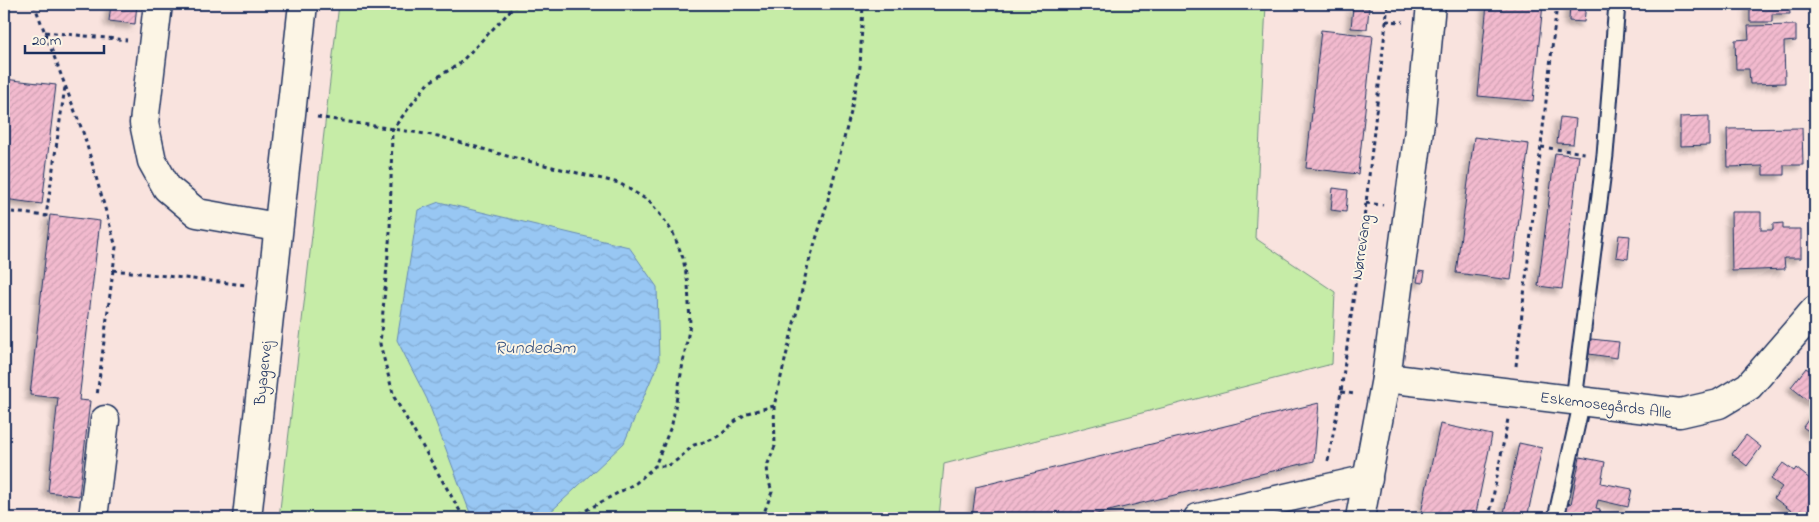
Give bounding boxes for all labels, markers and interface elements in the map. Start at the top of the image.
scale bar [25,22,104,54]
text: 20 m [32,30,62,52]
street label: Nørrevang [1345,213,1378,282]
water label: Rundedam [494,336,577,362]
street label: Byagervej [249,339,279,408]
street label: Eskemosegårds Alle [1539,386,1674,426]

